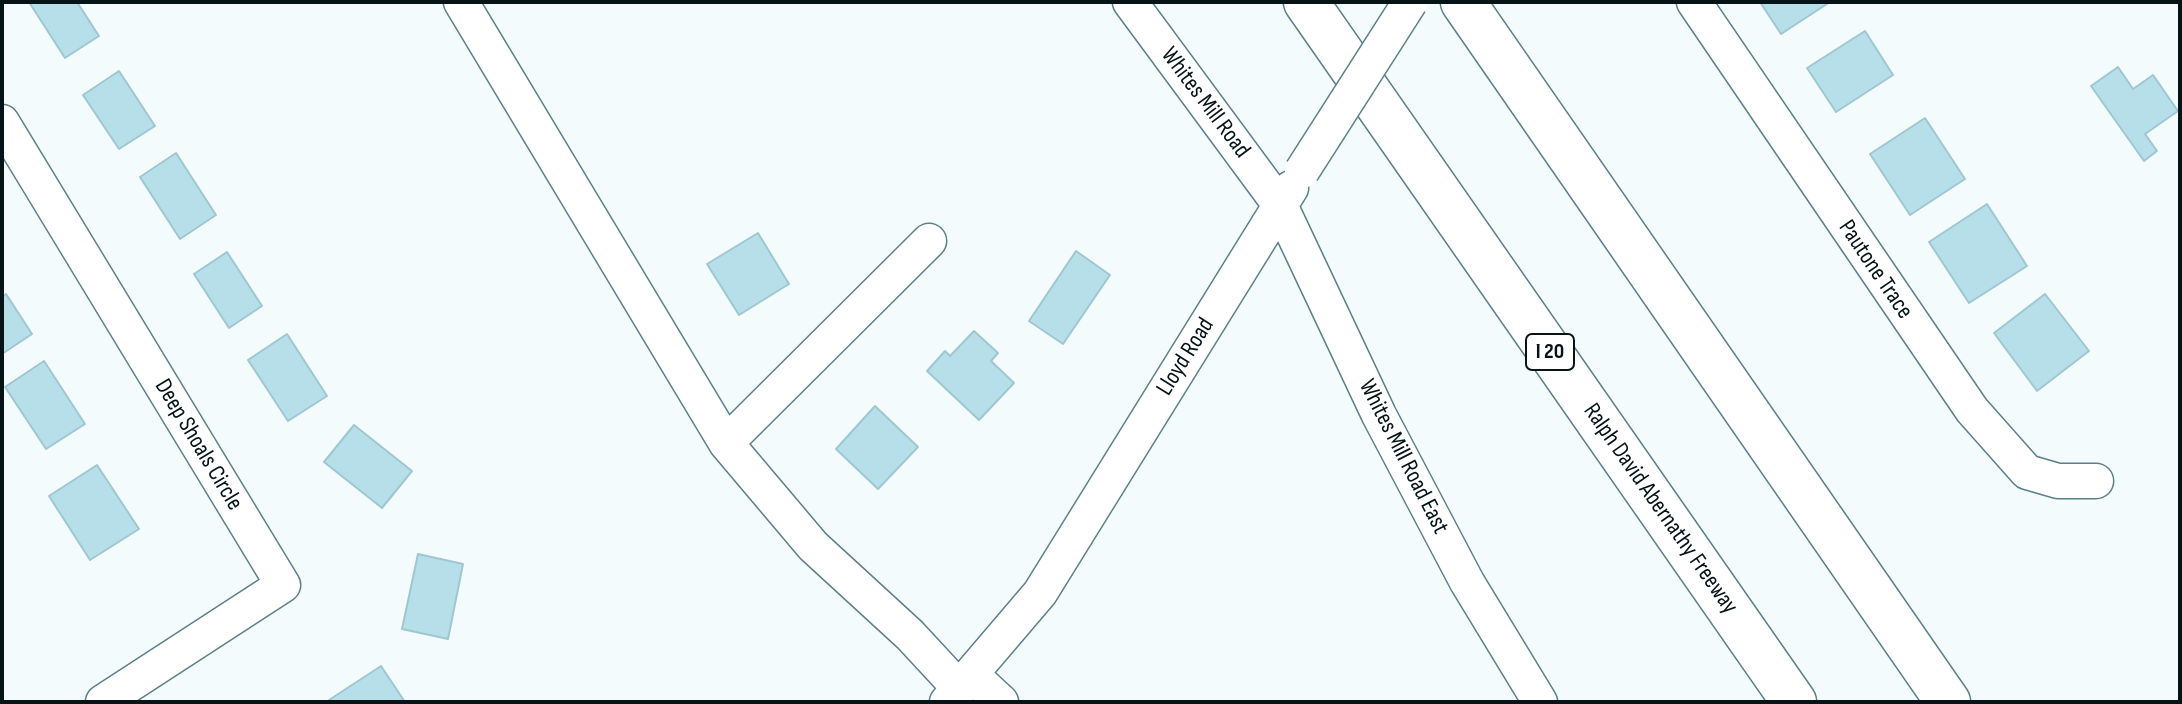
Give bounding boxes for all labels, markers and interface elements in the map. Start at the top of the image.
street label: Whites Mill Road [1154,42,1256,164]
street label: Pautone Trace [1832,215,1918,325]
street label: Lloyd Road [1151,313,1221,401]
road number: I 20 [1526,334,1574,370]
street label: Deep Shoals Circle [148,374,248,516]
street label: Whites Mill Road East [1352,375,1454,539]
street label: Ralph David Abernathy Freeway [1576,398,1744,620]

